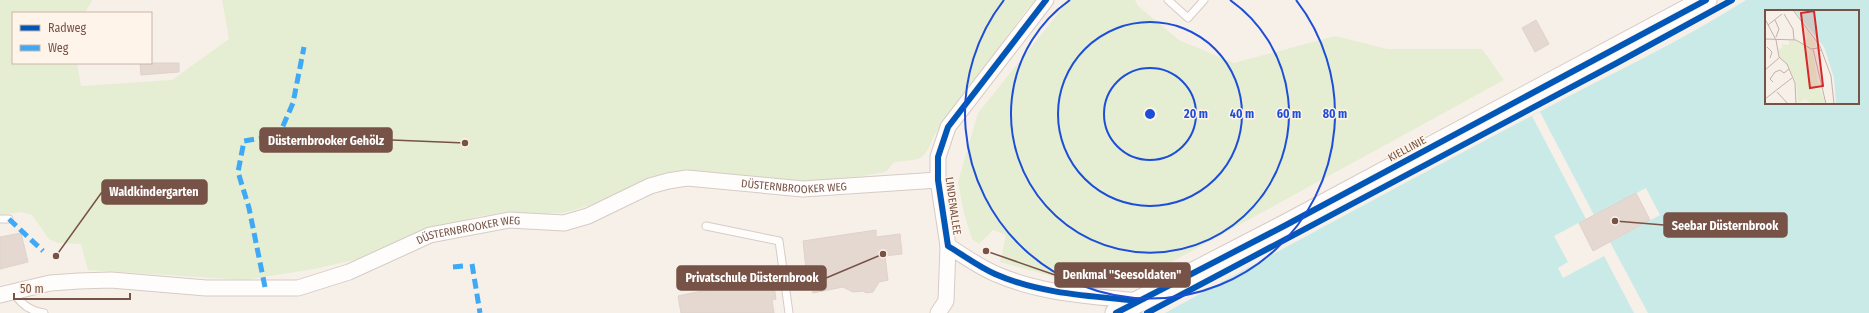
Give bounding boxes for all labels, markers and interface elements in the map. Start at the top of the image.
inset map [1765,10,1859,104]
legend [12,12,152,64]
text: Radweg [48,21,87,35]
text: Weg [48,41,69,55]
centre of rings [1143,107,1157,121]
text: 20 m [1183,107,1208,121]
text: 40 m [1230,107,1254,121]
text: 60 m [1277,107,1301,121]
text: 80 m [1323,107,1347,121]
callout: Düsternbrooker Gehölz [260,128,392,152]
text: Düsternbrooker Gehölz [268,134,384,148]
street label: KIELLINIE [1386,134,1428,164]
street label: LINDENALLEE [942,176,964,236]
street label: DÜSTERNBROOKER WEG [741,177,847,196]
callout: Waldkindergarten [102,180,207,204]
text: Waldkindergarten [109,185,199,199]
callout: Seebar Düsternbrook [1664,213,1787,237]
street label: DÜSTERNBROOKER WEG [414,214,521,247]
text: Seebar Düsternbrook [1672,219,1779,233]
callout: Denkmal "Seesoldaten" [1055,263,1190,287]
callout: Privatschule Düsternbrook [677,266,826,290]
text: Denkmal "Seesoldaten" [1063,268,1181,282]
text: Privatschule Düsternbrook [685,271,819,285]
scale bar [14,275,130,301]
text: 50 m [20,282,44,296]

